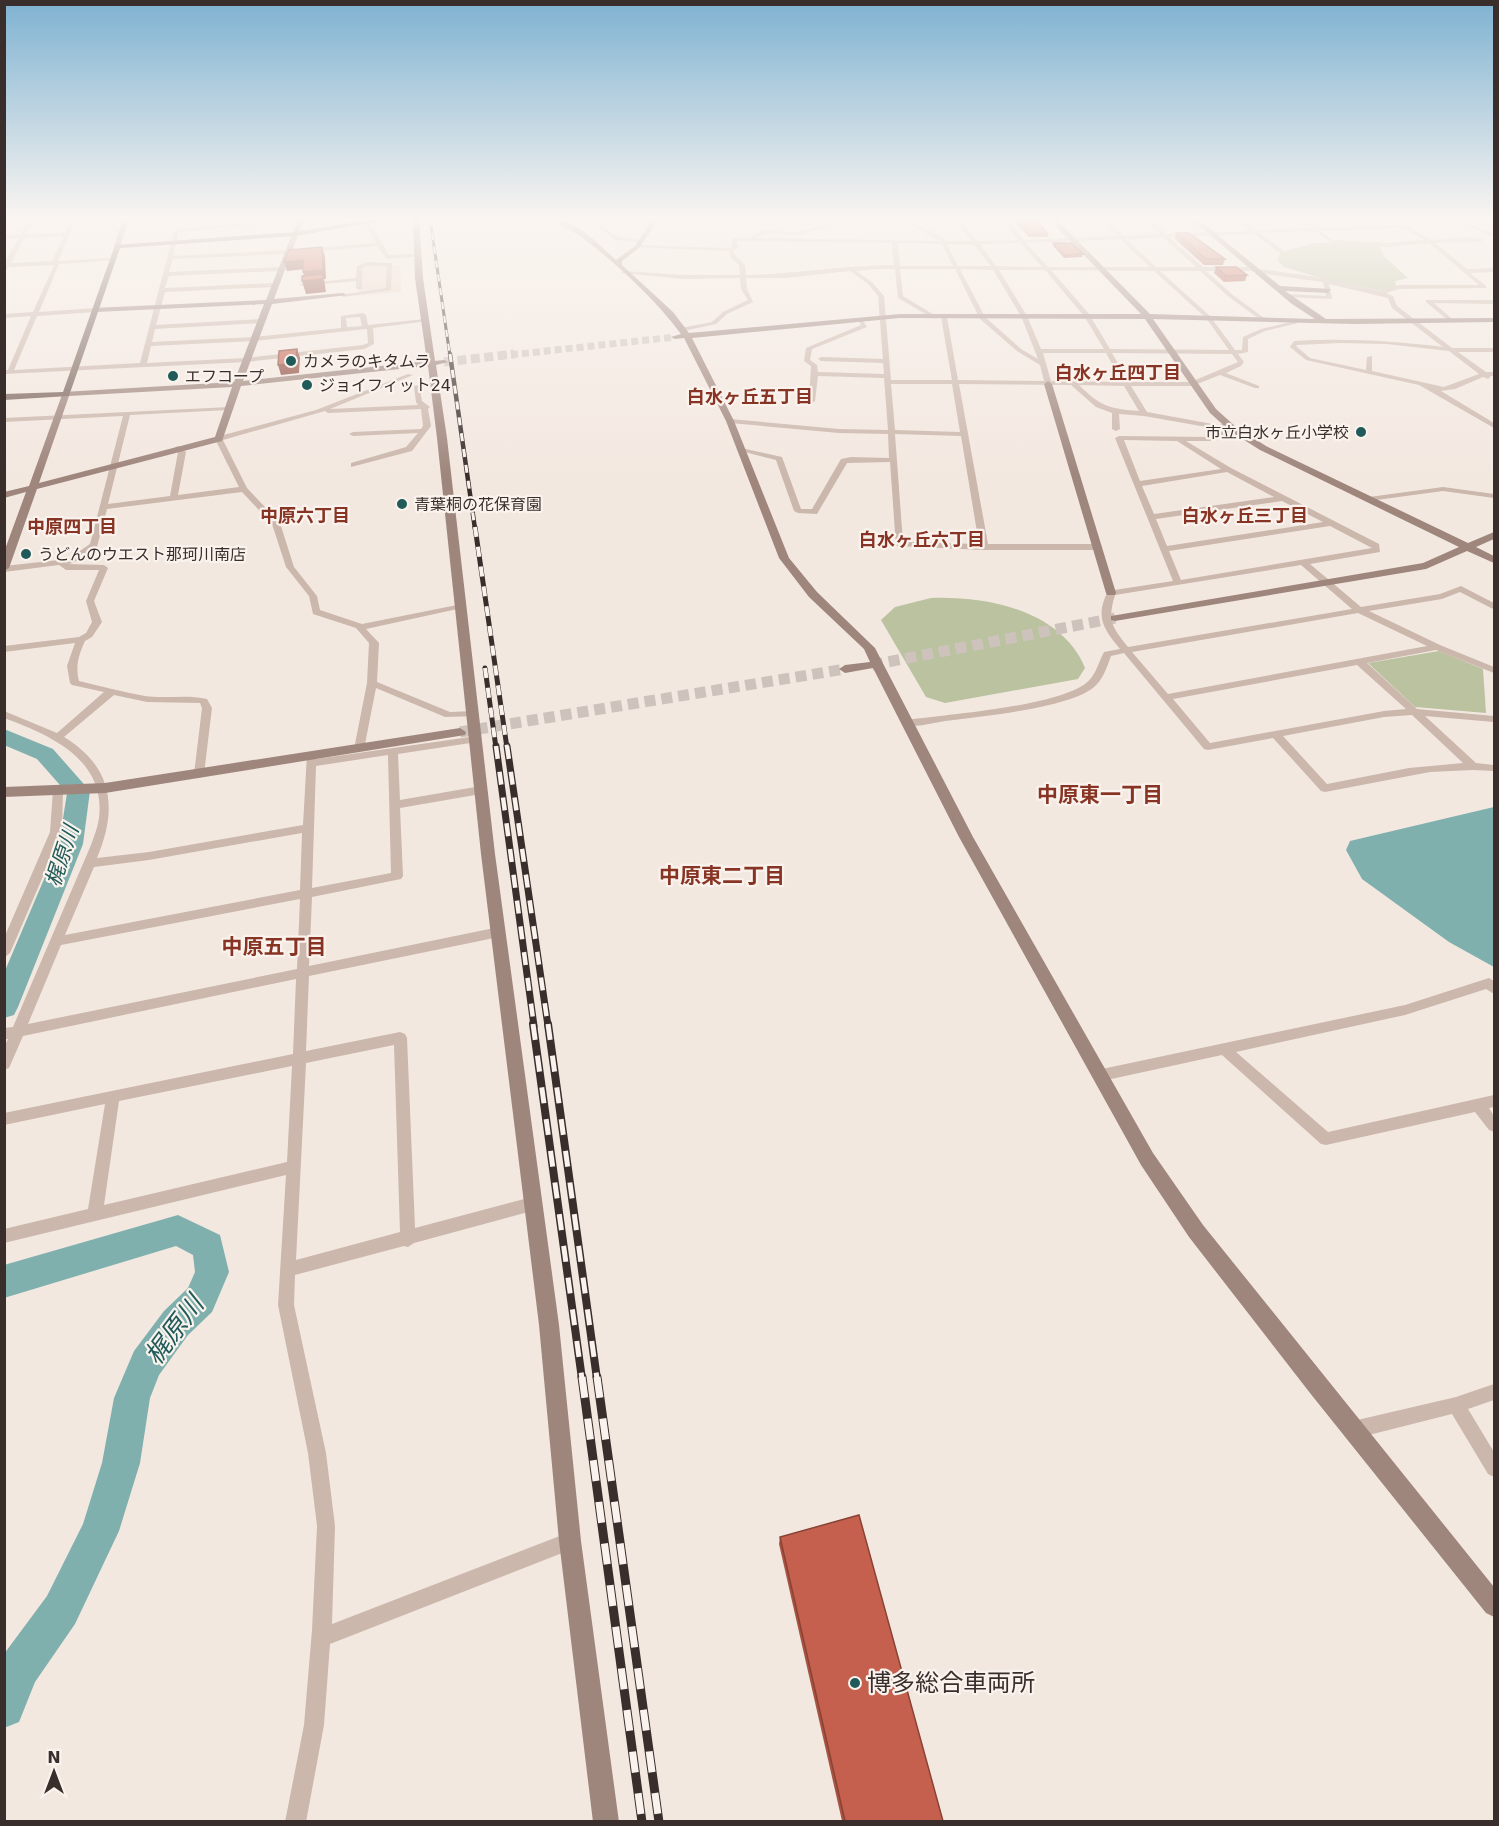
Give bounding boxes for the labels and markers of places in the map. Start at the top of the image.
place label: カメラのキタムラ [303,352,430,371]
marker: カメラのキタムラ [284,354,298,368]
place label: エフコープ [185,367,264,386]
marker: エフコープ [166,369,180,383]
place label: ジョイフィット24 [319,376,451,395]
marker: ジョイフィット24 [300,378,314,392]
place label: 市立白水ヶ丘小学校 [1205,423,1349,442]
marker: 市立白水ヶ丘小学校 [1354,425,1368,439]
place label: 青葉桐の花保育園 [414,495,542,514]
marker: 青葉桐の花保育園 [395,497,409,511]
place label: うどんのウエスト那珂川南店 [38,545,246,564]
marker: うどんのウエスト那珂川南店 [19,547,33,561]
place label: 博多総合車両所 [867,1669,1035,1697]
marker: 博多総合車両所 [848,1676,862,1690]

